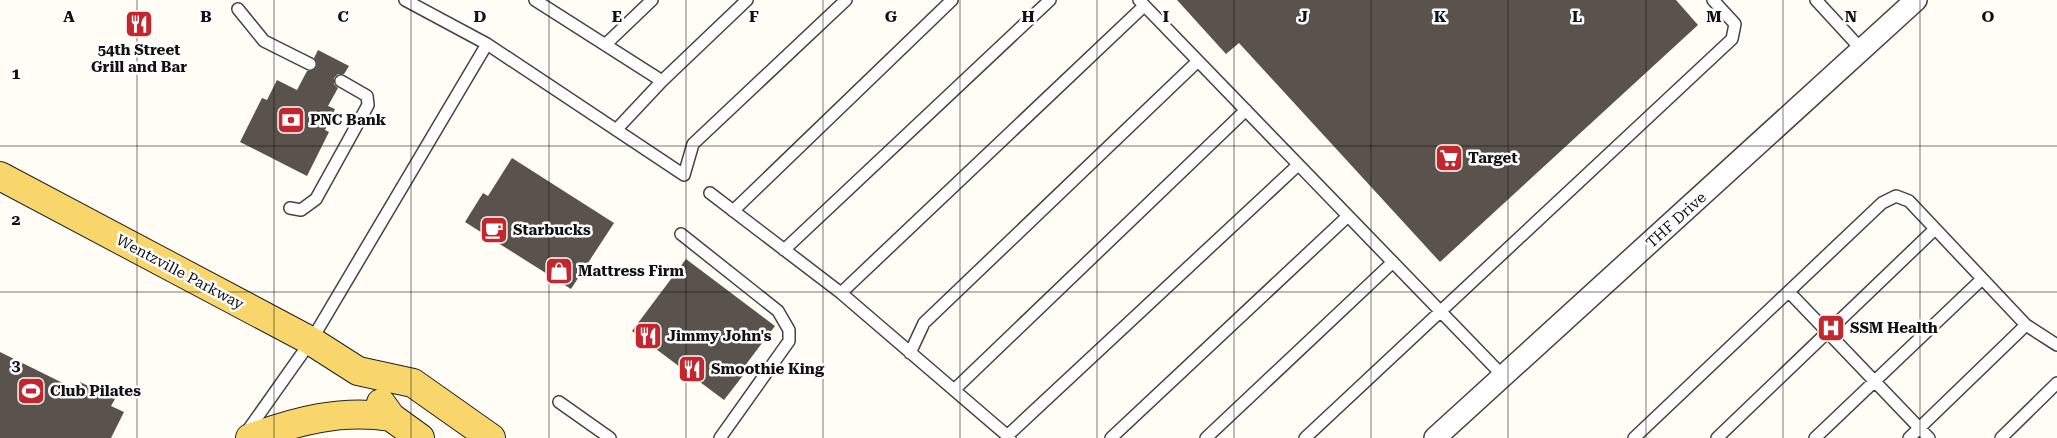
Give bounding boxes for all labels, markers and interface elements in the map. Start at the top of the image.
text: A [63,7,75,26]
text: B [200,7,212,26]
text: C [337,7,349,26]
text: D [474,7,487,26]
text: E [612,7,622,26]
text: F [749,7,759,26]
text: G [885,7,898,26]
text: H [1021,7,1035,26]
text: I [1163,7,1169,26]
text: J [1298,7,1308,26]
text: K [1434,7,1447,26]
text: L [1572,7,1582,26]
text: M [1706,7,1722,26]
text: N [1845,7,1857,26]
text: O [1982,7,1995,26]
restaurant icon: 54th Street Grill and Bar [124,9,154,39]
place label: 54th Street Grill and Bar [91,41,187,76]
text: 1 [12,64,21,83]
bank icon: PNC Bank [276,105,306,135]
place label: PNC Bank [310,111,387,129]
supermarket icon: Target [1434,143,1464,173]
place label: Target [1468,149,1518,167]
street label: THF Drive [1642,188,1710,252]
text: 2 [12,210,21,229]
cafe icon: Starbucks [479,215,509,245]
place label: Starbucks [513,221,591,239]
street label: Wentzville Parkway [113,231,247,313]
shop icon: Mattress Firm [544,256,574,286]
place label: Mattress Firm [578,262,685,280]
hospital icon: SSM Health [1816,313,1846,343]
place label: SSM Health [1850,319,1938,337]
restaurant icon: Jimmy John's [633,321,663,351]
place label: Jimmy John's [667,327,772,345]
restaurant icon: Smoothie King [677,354,707,384]
text: 3 [12,356,21,375]
place label: Smoothie King [711,360,825,378]
sports icon: Club Pilates [16,376,46,406]
place label: Club Pilates [50,382,141,400]

